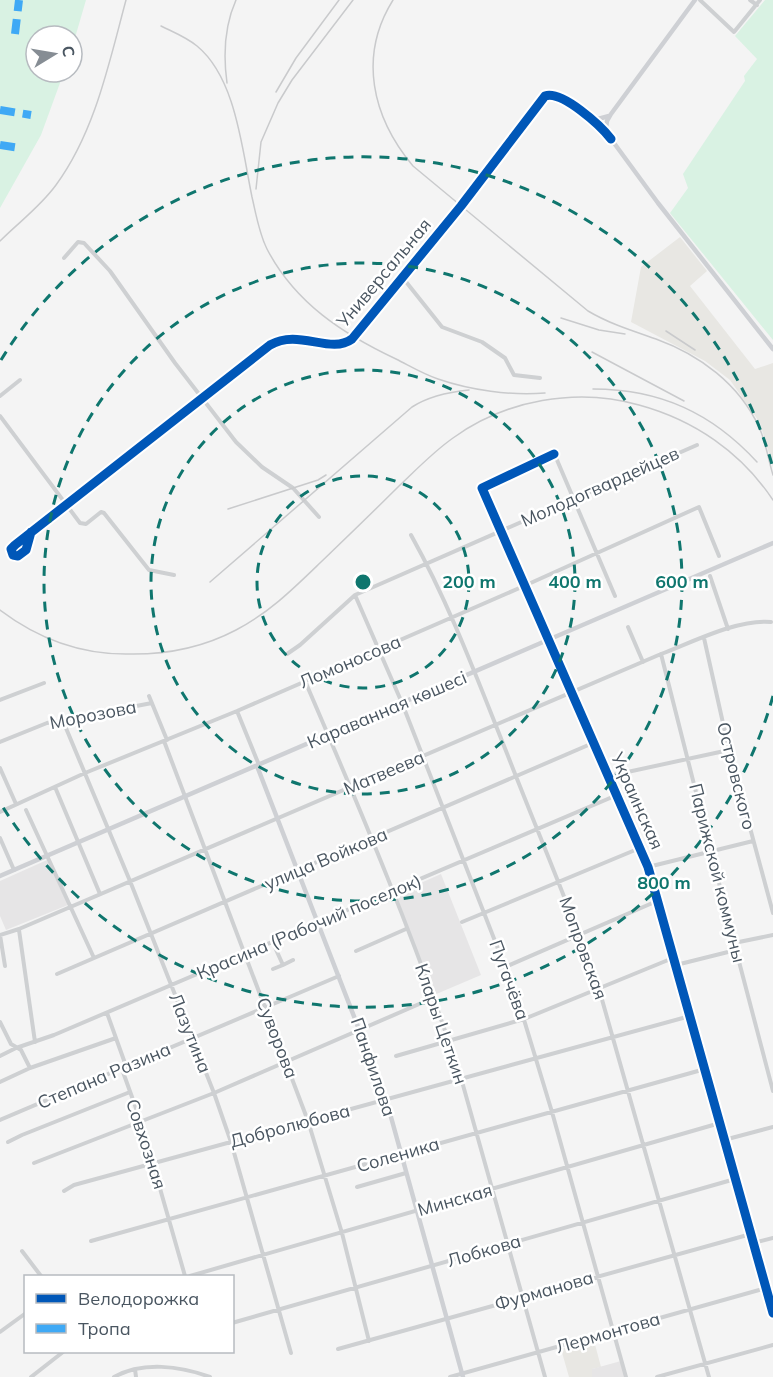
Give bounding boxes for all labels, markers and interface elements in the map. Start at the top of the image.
north arrow [24,24,84,84]
text: С [58,44,80,58]
street label: Универсальная [331,213,436,333]
street label: Молодогвардейцев [517,441,682,532]
text: 200 m [442,570,496,593]
text: 400 m [548,570,602,593]
text: 600 m [655,570,709,593]
centre of rings [353,572,373,592]
street label: Ломоносова [295,630,404,693]
street label: Караванная көшесі [303,665,470,754]
street label: Морозова [48,695,138,734]
street label: Островского [712,720,761,832]
street label: Матвеева [340,745,428,800]
street label: Украинская [605,748,669,853]
street label: Парижской коммуны [684,781,751,965]
street label: улица Войкова [261,822,391,895]
street label: Красина (Рабочий поселок) [193,869,425,984]
text: 800 m [637,871,691,894]
street label: Мопровская [554,893,613,1002]
street label: Пугачёва [484,937,535,1023]
street label: Клары Цеткин [410,960,473,1087]
street label: Лазутина [164,989,217,1076]
street label: Суворова [252,994,303,1081]
street label: Панфилова [346,1014,401,1119]
street label: Степана Разина [34,1037,174,1114]
street label: Совхозная [121,1096,172,1192]
street label: Добролюбова [227,1098,352,1153]
street label: Соленика [354,1132,442,1177]
street label: Минская [415,1178,495,1221]
street label: Лобкова [444,1229,523,1272]
street label: Фурманова [492,1265,596,1316]
legend [24,1275,234,1353]
text: Велодорожка [78,1287,199,1310]
street label: Лермонтова [553,1307,663,1358]
text: Тропа [78,1317,131,1340]

